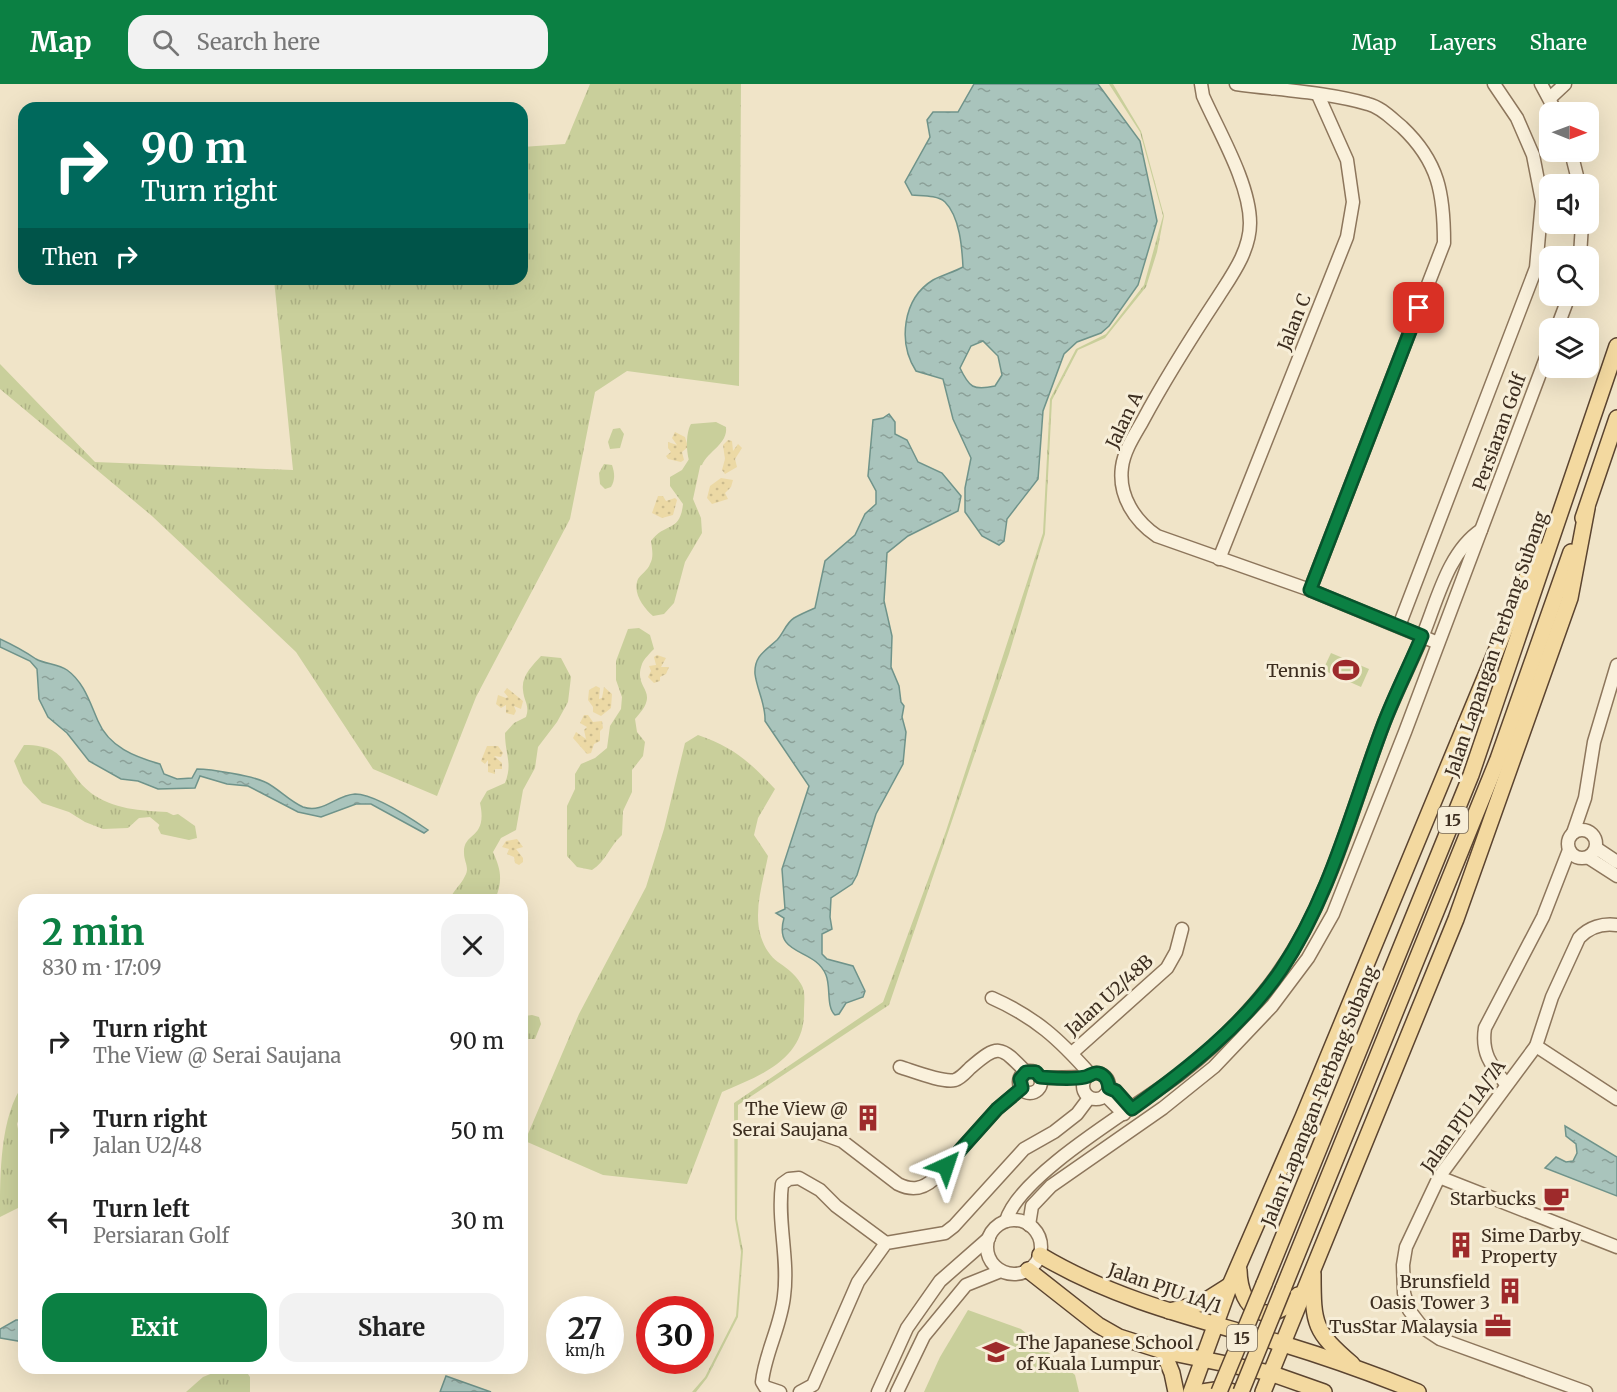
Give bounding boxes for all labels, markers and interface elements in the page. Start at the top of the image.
search box [128,15,548,69]
text: Map [30,24,92,60]
icon: search [149,26,182,59]
text: Search here [197,28,320,56]
text: Map [1352,29,1397,56]
text: Layers [1430,29,1497,56]
text: Share [1530,29,1587,56]
north arrow [1539,102,1599,162]
map controls [1539,102,1599,378]
text: 90 m [141,122,247,174]
icon: right [42,126,120,204]
text: Turn right [141,174,278,208]
button: sound [1539,174,1599,234]
icon: right [110,240,143,273]
text: Then [42,243,98,271]
button: search [1539,246,1599,306]
pin [1393,282,1444,333]
street label: Jalan C [1272,290,1316,355]
icon: arrive [1402,291,1435,324]
button: layers [1539,318,1599,378]
street label: Persiaran Golf [1467,369,1531,494]
street label: Jalan A [1100,388,1148,453]
street label: Jalan Lapangan Terbang Subang [1439,508,1552,781]
sports icon: Tennis [1331,655,1361,685]
place label: Tennis [1266,659,1326,682]
road number: 15 [1438,807,1468,833]
text: 2 min [42,910,145,955]
button: close [441,914,504,977]
street label: Jalan U2/48B [1060,950,1158,1041]
text: 830 m · 17:09 [42,955,162,980]
street label: Jalan Lapangan Terbang Subang [1256,962,1382,1231]
text: Turn right [93,1015,207,1043]
icon: right [42,1025,75,1058]
text: 90 m [449,1027,504,1055]
text: The View @ Serai Saujana [93,1043,341,1068]
street label: Jalan PJU 1A/7A [1415,1055,1510,1177]
place label: The View @ Serai Saujana [732,1097,848,1141]
building icon: The View @ Serai Saujana [853,1103,883,1133]
text: Turn right [93,1105,207,1133]
icon: right [42,1115,75,1148]
text: 50 m [450,1117,504,1145]
text: Jalan U2/48 [93,1133,202,1158]
position arrow [914,1134,978,1198]
cafe icon: Starbucks [1541,1183,1571,1213]
place label: Starbucks [1450,1187,1536,1210]
text: Turn left [93,1195,190,1223]
icon: left [42,1205,75,1238]
text: 30 m [450,1207,504,1235]
text: Persiaran Golf [93,1223,229,1248]
place label: Sime Darby Property [1481,1224,1582,1268]
building icon: Sime Darby Property [1446,1230,1476,1260]
street label: Jalan PJU 1A/1 [1104,1257,1225,1318]
place label: Brunsfield Oasis Tower 3 [1370,1270,1490,1314]
building icon: Brunsfield Oasis Tower 3 [1495,1276,1525,1306]
button: Exit [42,1293,267,1362]
button: Share [279,1293,504,1362]
speed limit sign: 30 [636,1296,714,1374]
text: 27 [568,1309,602,1347]
office icon: TusStar Malaysia [1483,1311,1513,1341]
place label: TusStar Malaysia [1329,1315,1478,1338]
road number: 15 [1227,1325,1257,1351]
place label: The Japanese School of Kuala Lumpur [1016,1331,1194,1375]
school or university icon: The Japanese School of Kuala Lumpur [981,1337,1011,1367]
text: km/h [565,1341,605,1360]

